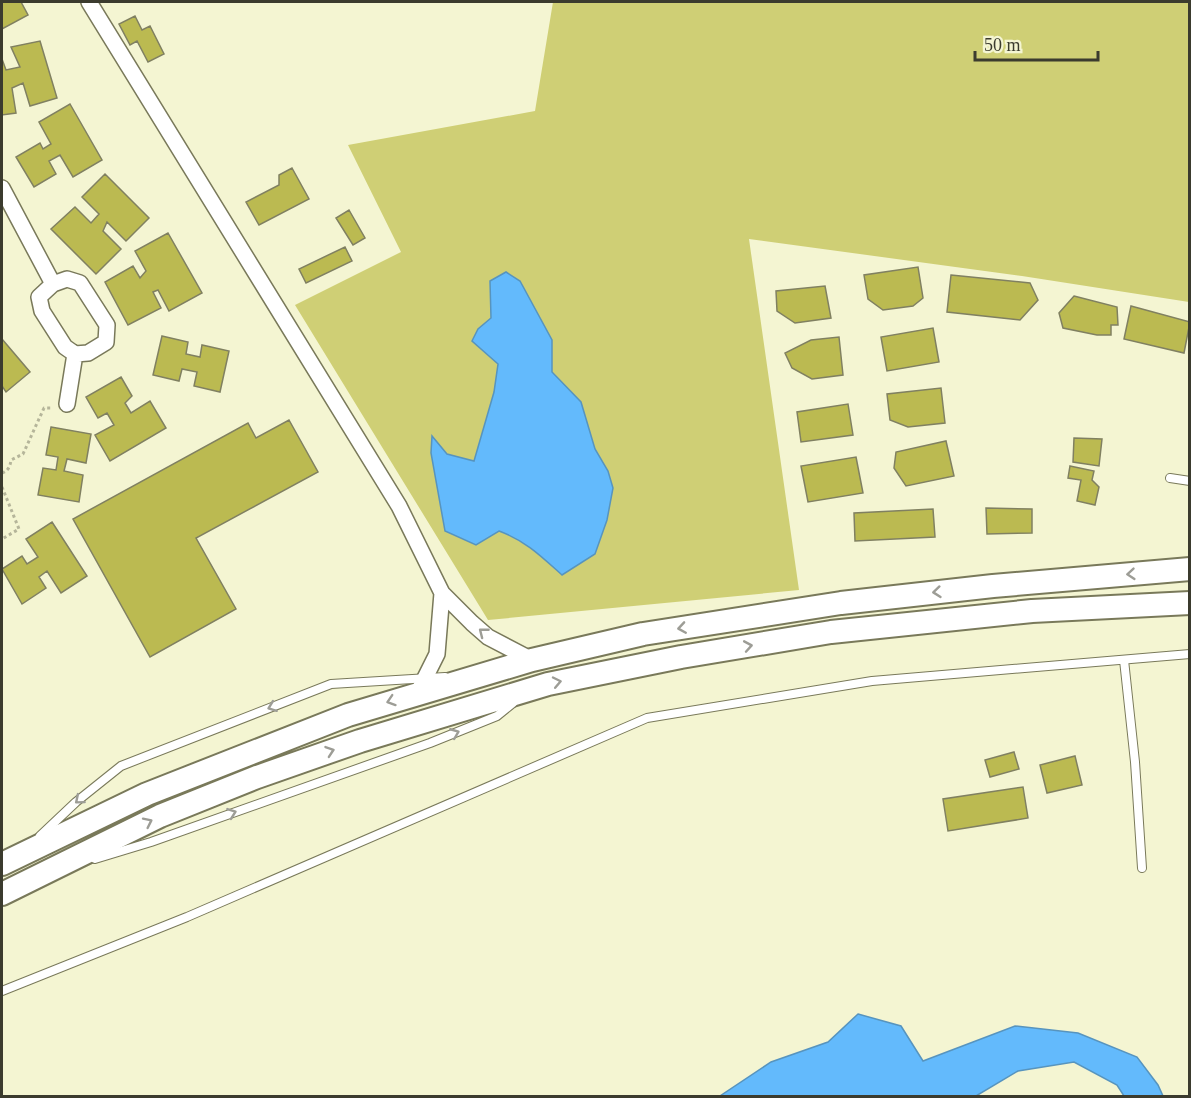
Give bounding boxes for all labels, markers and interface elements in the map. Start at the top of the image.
scale bar [975,24,1098,62]
text: 50 m [984,35,1021,55]
one-way arrow [1127,567,1136,580]
one-way arrow [932,585,942,598]
one-way arrow [677,621,687,634]
one-way arrow [478,628,489,639]
one-way arrow [744,640,753,652]
one-way arrow [552,677,562,690]
one-way arrow [386,694,397,706]
one-way arrow [268,700,279,712]
one-way arrow [448,728,459,740]
one-way arrow [324,746,335,759]
one-way arrow [75,792,86,803]
one-way arrow [226,808,236,821]
one-way arrow [142,818,153,829]

